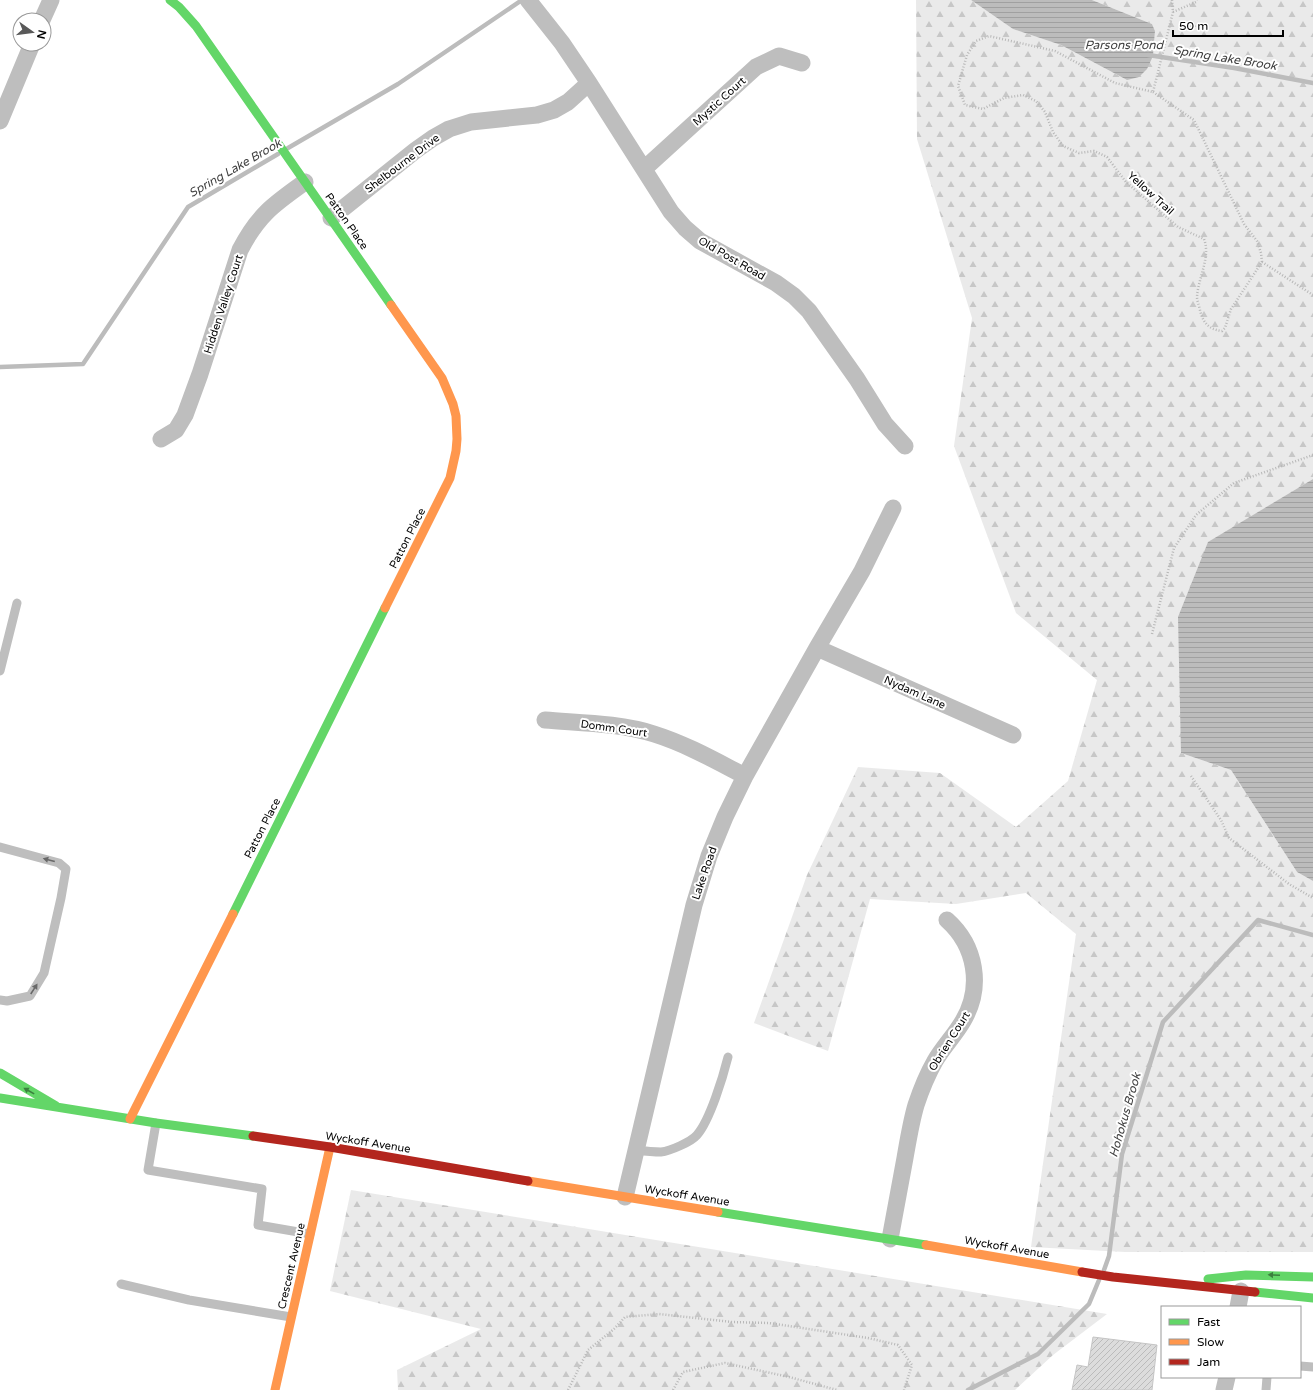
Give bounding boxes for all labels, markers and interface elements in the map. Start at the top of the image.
north arrow [12,12,52,52]
scale bar [1173,12,1283,38]
text: 50 m [1179,19,1208,33]
text: N [34,28,49,40]
water label: Parsons Pond [1085,38,1165,52]
water label: Spring Lake Brook [1172,43,1279,73]
street label: Mystic Court [690,74,748,128]
street label: Shelbourne Drive [363,131,442,196]
water label: Spring Lake Brook [186,135,285,200]
street label: Yellow Trail [1125,169,1177,218]
street label: Patton Place [322,191,371,252]
street label: Old Post Road [696,234,768,283]
street label: Hidden Valley Court [201,253,246,355]
street label: Patton Place [387,506,428,571]
street label: Nydam Lane [882,673,948,712]
street label: Domm Court [580,717,648,740]
street label: Patton Place [242,796,283,861]
street label: Lake Road [689,845,720,901]
one-way arrow [43,857,55,863]
one-way arrow [31,983,38,995]
street label: Obrien Court [926,1009,973,1073]
water label: Hohokus Brook [1106,1070,1144,1159]
one-way arrow [23,1088,35,1094]
street label: Wyckoff Avenue [324,1129,411,1156]
street label: Wyckoff Avenue [643,1182,730,1209]
street label: Crescent Avenue [275,1222,308,1311]
street label: Wyckoff Avenue [963,1234,1050,1261]
one-way arrow [1268,1272,1280,1279]
legend [1161,1306,1301,1378]
text: Fast [1197,1315,1221,1329]
text: Slow [1197,1335,1224,1349]
text: Jam [1197,1355,1220,1369]

